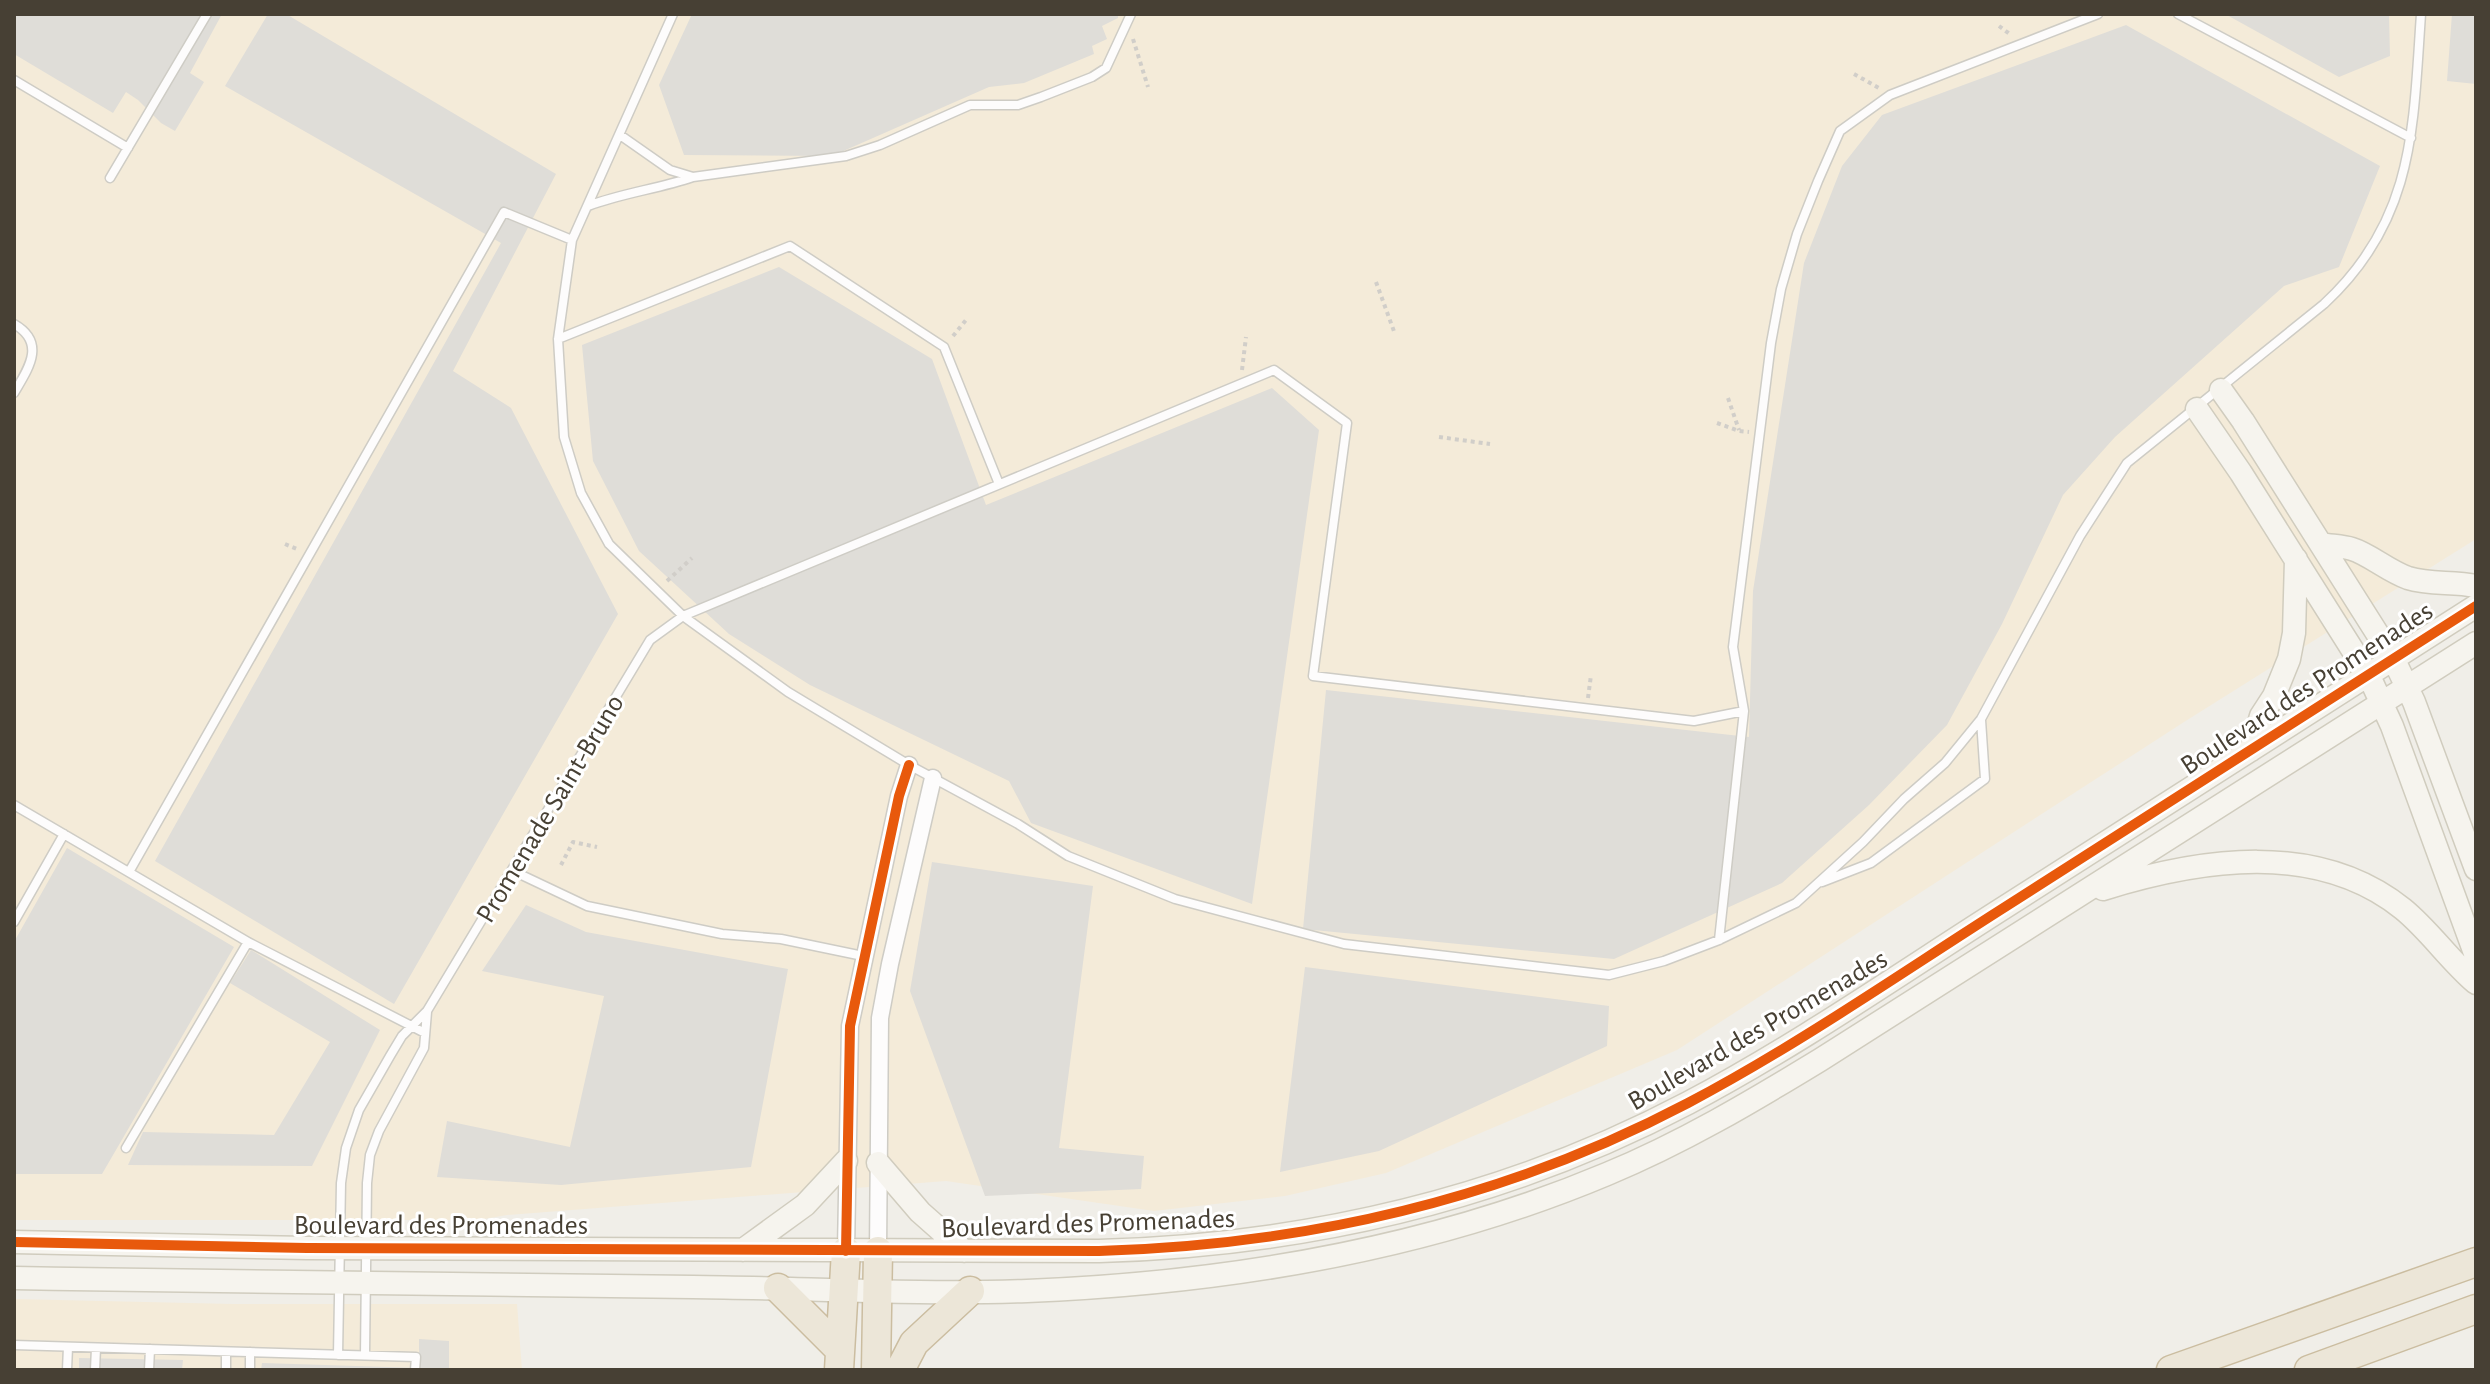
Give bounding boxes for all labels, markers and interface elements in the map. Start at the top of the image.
street label: Boulevard des Promenades [2176,597,2438,781]
street label: Promenade Saint-Bruno [472,690,630,928]
street label: Boulevard des Promenades [1624,945,1892,1116]
street label: Boulevard des Promenades [941,1205,1236,1243]
street label: Boulevard des Promenades [294,1212,588,1240]

